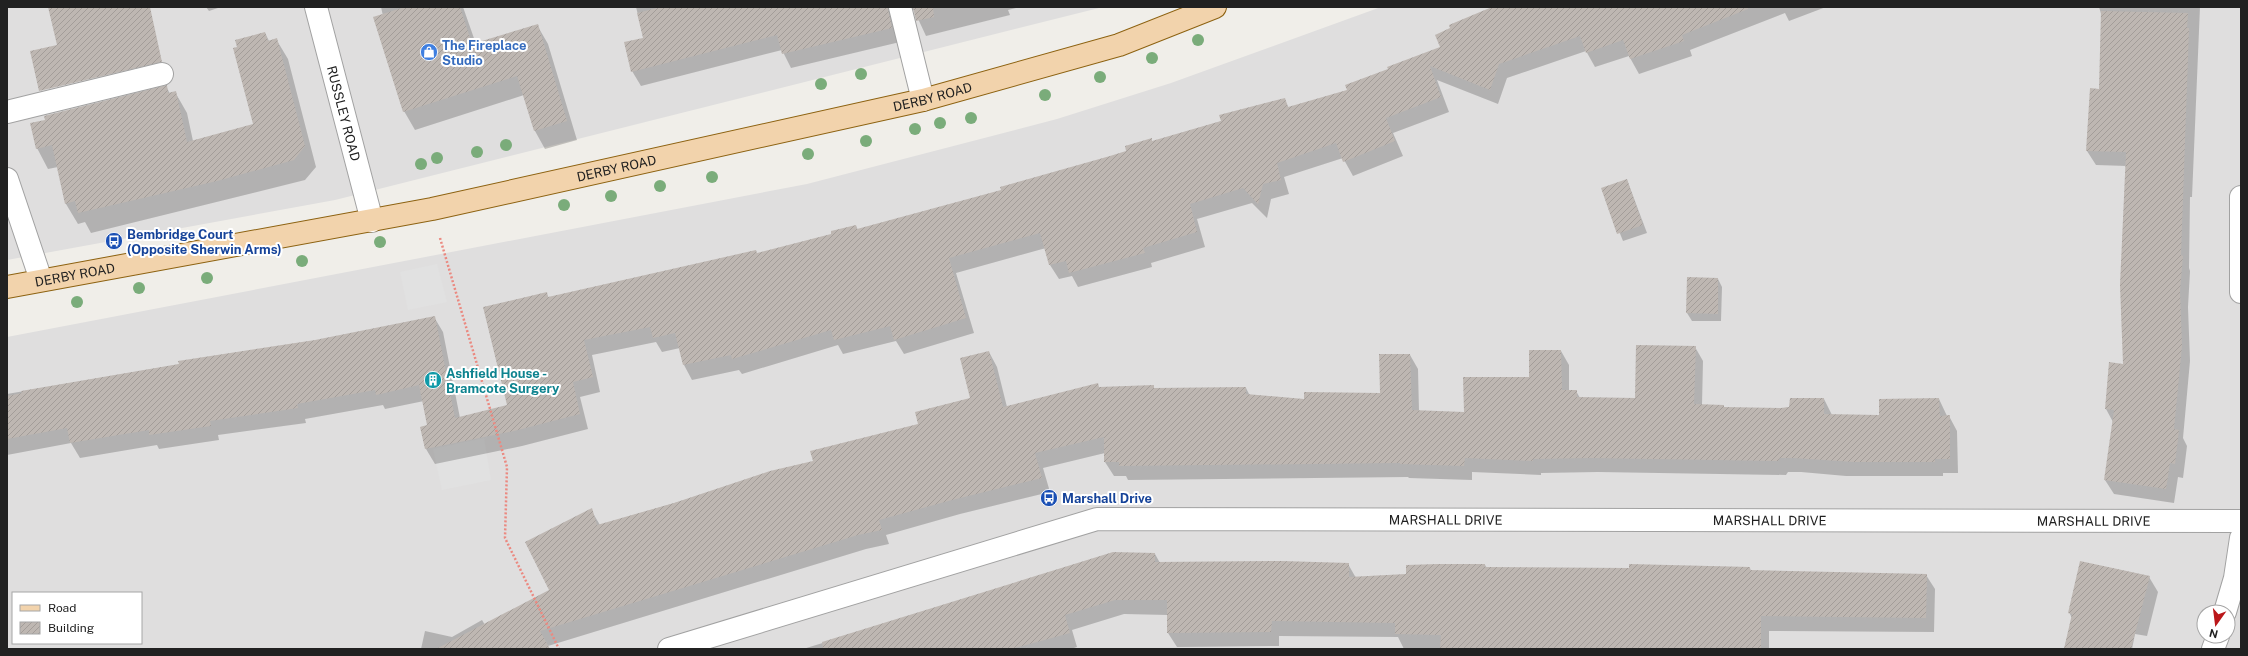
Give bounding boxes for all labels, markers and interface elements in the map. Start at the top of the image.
place label: The Fireplace Studio [442,38,526,68]
shop icon: The Fireplace Studio [419,42,439,62]
street label: RUSSLEY ROAD [324,64,363,163]
street label: DERBY ROAD [892,80,974,114]
street label: DERBY ROAD [575,152,658,185]
place label: Bembridge Court (Opposite Sherwin Arms) [127,227,282,257]
bus stop icon: Bembridge Court (Opposite Sherwin Arms) [104,231,124,251]
street label: DERBY ROAD [34,260,116,290]
place label: Ashfield House - Bramcote Surgery [446,366,560,396]
building icon: Ashfield House - Bramcote Surgery [423,370,443,390]
bus stop icon: Marshall Drive [1039,488,1059,508]
place label: Marshall Drive [1062,491,1152,506]
street label: MARSHALL DRIVE [1389,513,1503,528]
street label: MARSHALL DRIVE [1713,513,1827,528]
street label: MARSHALL DRIVE [2037,514,2151,529]
legend [12,592,142,644]
text: Road [48,601,76,615]
north arrow [2196,604,2236,644]
text: Building [48,621,94,635]
text: N [2208,627,2219,641]

